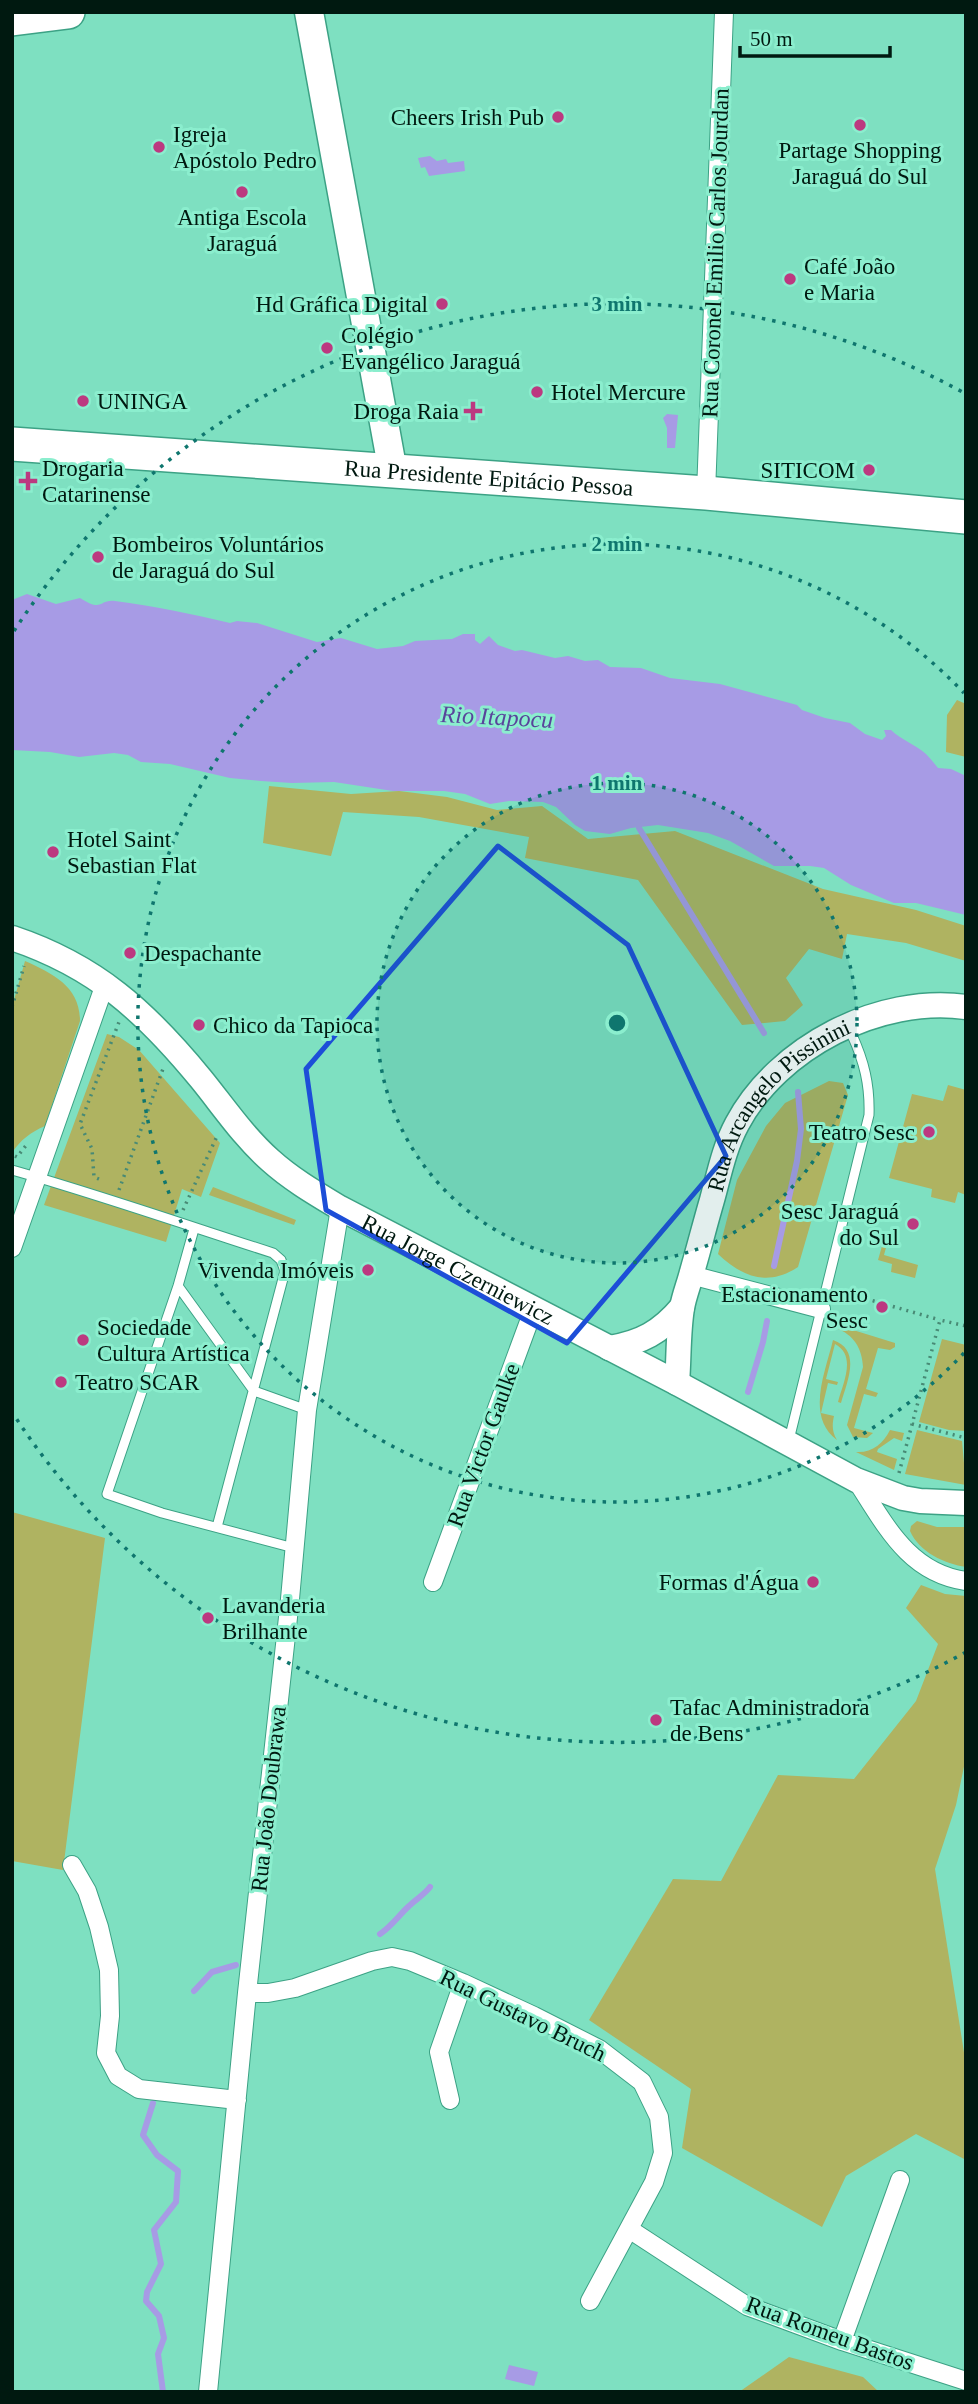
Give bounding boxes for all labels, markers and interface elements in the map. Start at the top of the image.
scale bar [740,14,890,58]
text: 50 m [750,27,793,51]
street label: Rua Coronel Emilio Carlos Jourdan [697,87,734,418]
place label: Cheers Irish Pub [391,105,544,130]
marker: Cheers Irish Pub [550,109,566,125]
marker: Partage Shopping Jaraguá do Sul [852,117,868,133]
place label: Igreja Apóstolo Pedro [173,122,317,173]
place label: Partage Shopping Jaraguá do Sul [779,138,942,189]
marker: Igreja Apóstolo Pedro [151,139,167,155]
marker: Antiga Escola Jaraguá [234,184,250,200]
place label: Antiga Escola Jaraguá [177,205,307,256]
place label: Café João e Maria [804,254,895,305]
marker: Café João e Maria [782,271,798,287]
place label: Hd Gráfica Digital [256,292,428,317]
text: 3 min [592,292,643,316]
marker: Hd Gráfica Digital [434,296,450,312]
place label: Colégio Evangélico Jaraguá [341,323,520,374]
marker: Colégio Evangélico Jaraguá [319,340,335,356]
place label: Hotel Mercure [551,380,686,405]
marker: Hotel Mercure [529,384,545,400]
place label: UNINGA [97,389,188,414]
marker: UNINGA [75,393,91,409]
place label: Droga Raia [354,399,459,424]
marker: Droga Raia [465,403,481,419]
place label: Drogaria Catarinense [42,456,151,507]
street label: Rua Presidente Epitácio Pessoa [344,456,634,501]
place label: SITICOM [760,458,855,483]
marker: SITICOM [861,462,877,478]
marker: Drogaria Catarinense [20,473,36,489]
place label: Bombeiros Voluntários de Jaraguá do Sul [112,532,324,583]
text: 2 min [592,532,643,556]
marker: Bombeiros Voluntários de Jaraguá do Sul [90,549,106,565]
water label: Rio Itapocu [439,701,554,733]
text: 1 min [592,771,643,795]
place label: Hotel Saint Sebastian Flat [67,827,197,878]
marker: Hotel Saint Sebastian Flat [45,844,61,860]
place label: Despachante [144,941,262,966]
marker: Despachante [122,945,138,961]
centre of rings [605,1011,629,1035]
place label: Chico da Tapioca [213,1013,373,1038]
street label: Rua Arcangelo Pissinini [703,1014,854,1194]
marker: Chico da Tapioca [191,1017,207,1033]
place label: Teatro Sesc [809,1120,915,1145]
marker: Teatro Sesc [921,1124,937,1140]
place label: Sesc Jaraguá do Sul [781,1199,899,1250]
street label: Rua Jorge Czerniewicz [358,1210,558,1330]
marker: Sesc Jaraguá do Sul [905,1216,921,1232]
place label: Vivenda Imóveis [198,1258,354,1283]
marker: Vivenda Imóveis [360,1262,376,1278]
place label: Estacionamento Sesc [721,1282,868,1333]
marker: Estacionamento Sesc [874,1299,890,1315]
place label: Sociedade Cultura Artística [97,1315,250,1366]
marker: Sociedade Cultura Artística [75,1332,91,1348]
street label: Rua Victor Gaulke [442,1360,525,1530]
place label: Teatro SCAR [75,1370,200,1395]
marker: Teatro SCAR [53,1374,69,1390]
place label: Formas d'Água [659,1570,799,1595]
marker: Formas d'Água [805,1574,821,1590]
place label: Lavanderia Brilhante [222,1593,325,1644]
marker: Lavanderia Brilhante [200,1610,216,1626]
place label: Tafac Administradora de Bens [670,1695,870,1746]
street label: Rua João Doubrawa [246,1705,291,1893]
marker: Tafac Administradora de Bens [648,1712,664,1728]
street label: Rua Gustavo Bruch [436,1964,610,2067]
street label: Rua Romeu Bastos [743,2292,917,2375]

